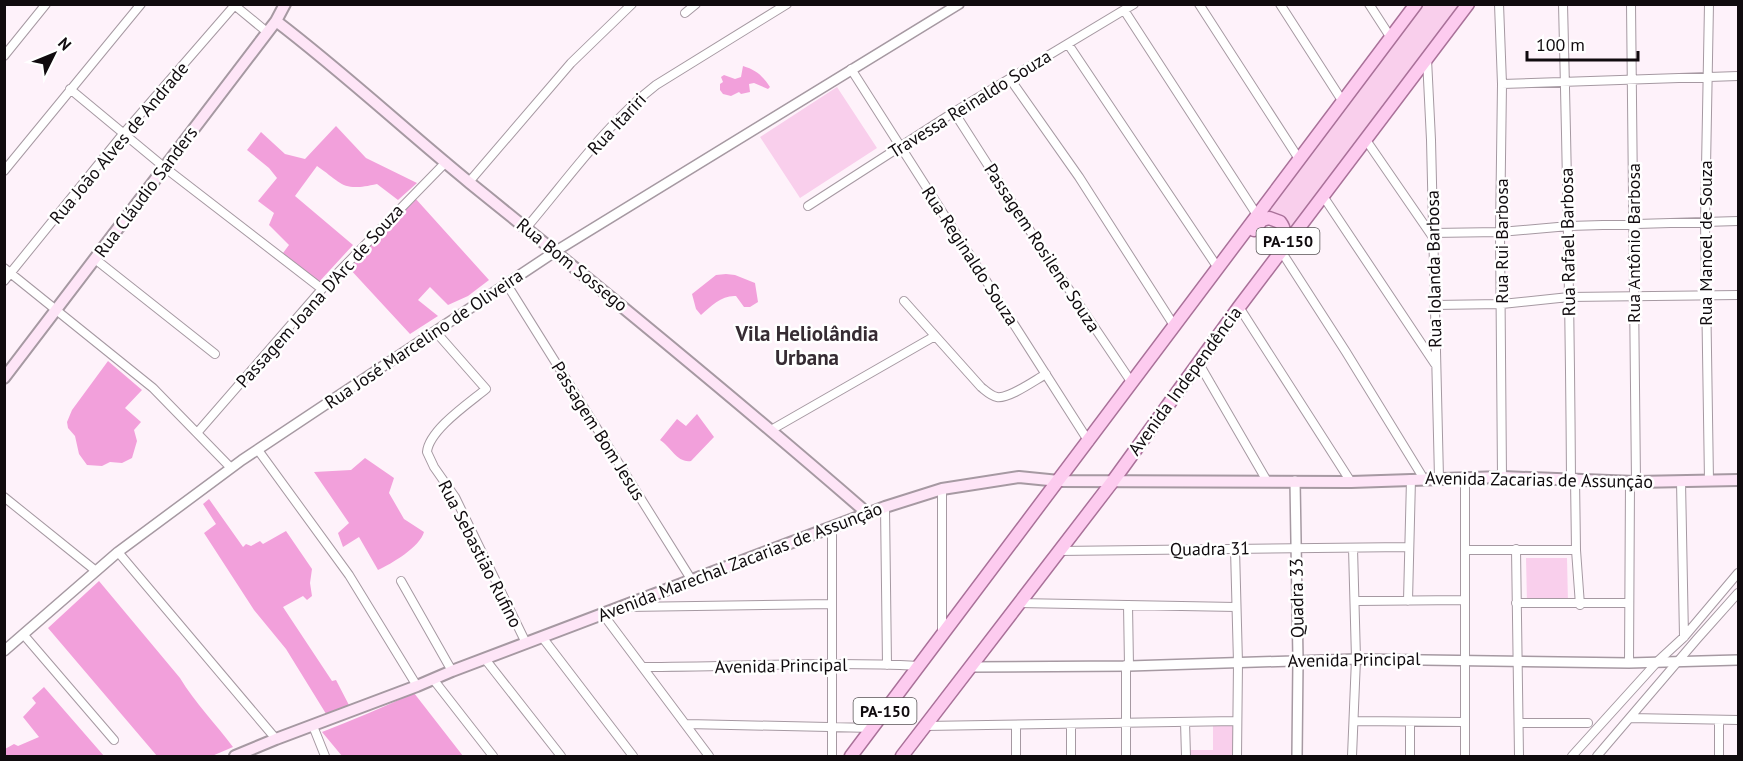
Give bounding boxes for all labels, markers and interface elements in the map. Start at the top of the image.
north arrow [24,24,84,84]
scale bar [1527,24,1638,62]
text: N [54,33,76,54]
text: 100 m [1536,33,1585,56]
street label: Travessa Reinaldo Souza [884,44,1055,163]
street label: Rua João Alves de Andrade [44,57,193,228]
street label: Rua Itariri [582,88,651,159]
street label: Rua Cláudio Sanders [89,122,202,262]
street label: Passagem Rosilene Souza [979,159,1106,336]
street label: Rua Manoel de Souza [1694,160,1717,326]
street label: Rua Antônio Barbosa [1622,163,1645,323]
street label: Rua Rafael Barbosa [1555,167,1580,317]
street label: Rua Rui Barbosa [1490,178,1513,304]
street label: Rua Reginaldo Souza [917,182,1024,330]
street label: Rua Iolanda Barbosa [1421,190,1446,348]
street label: Passagem Joana D'Arc de Souza [231,199,408,392]
street label: Rua Bom Sossego [512,213,632,316]
road number: PA-150 [1256,228,1320,254]
street label: Rua José Marcelino de Oliveira [320,264,527,414]
street label: Avenida Independência [1123,302,1246,460]
district label: Vila Heliolândia Urbana [734,320,879,371]
street label: Passagem Bom Jesus [546,357,650,504]
street label: Avenida Zacarias de Assunção [1425,466,1653,493]
street label: Rua Sebastião Rufino [433,476,528,631]
street label: Avenida Marechal Zacarias de Assunção [594,496,885,627]
street label: Quadra 31 [1170,536,1250,561]
street label: Quadra 33 [1284,558,1309,638]
street label: Avenida Principal [1287,647,1421,672]
street label: Avenida Principal [714,653,848,678]
road number: PA-150 [854,698,916,724]

